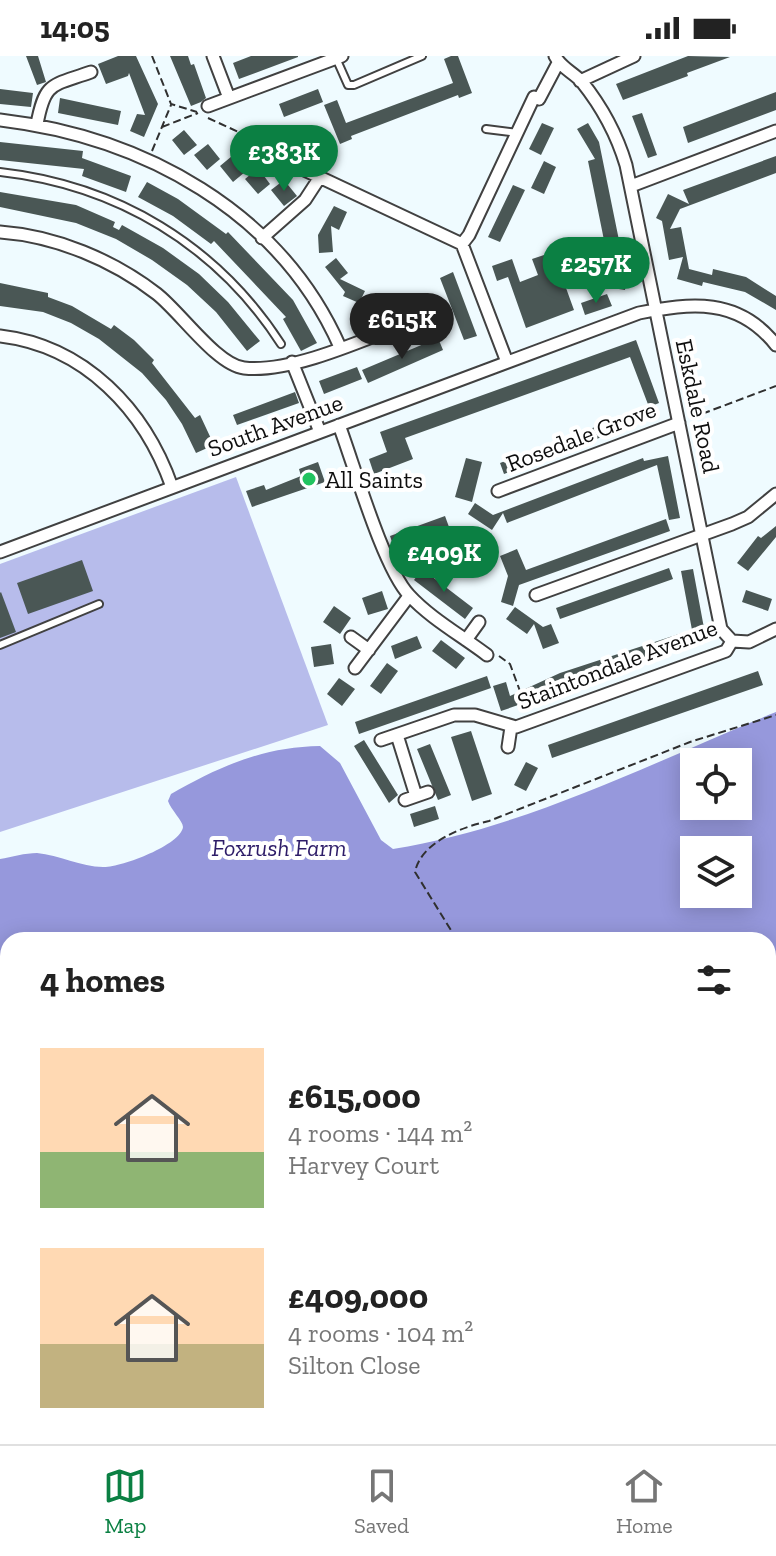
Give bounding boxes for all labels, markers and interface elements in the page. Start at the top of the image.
text: 14:05 [40,10,110,46]
pin: £383K [228,125,340,193]
text: £383K [248,135,320,167]
pin: £257K [540,237,652,305]
text: £257K [561,247,631,279]
pin: £615K [346,293,458,361]
text: £615K [368,303,436,335]
street label: Eskdale Road [670,336,726,476]
street label: South Avenue [204,387,346,463]
street label: Rosedale Grove [502,394,660,478]
place label: All Saints [325,465,423,494]
marker: All Saints [300,470,318,488]
pin: £409K [388,526,500,594]
text: £409K [407,536,481,568]
street label: Staintondale Avenue [513,612,721,716]
map controls [680,748,752,908]
button: locate [680,748,752,820]
park label: Foxrush Farm [211,833,347,862]
button: layers [680,836,752,908]
icon: filters [692,958,736,1002]
text: 4 homes [40,960,165,1001]
text: £615,000 [288,1076,421,1117]
icon: home [104,1080,200,1176]
text: 4 rooms · 144 m² [288,1117,472,1149]
text: Harvey Court [288,1149,439,1181]
text: £409,000 [288,1276,428,1317]
icon: home [104,1280,200,1376]
text: 4 rooms · 104 m² [288,1317,473,1349]
text: Silton Close [288,1349,421,1381]
tab: Map [103,1464,147,1539]
tab: Saved [354,1464,409,1539]
tab: Home [616,1464,673,1539]

